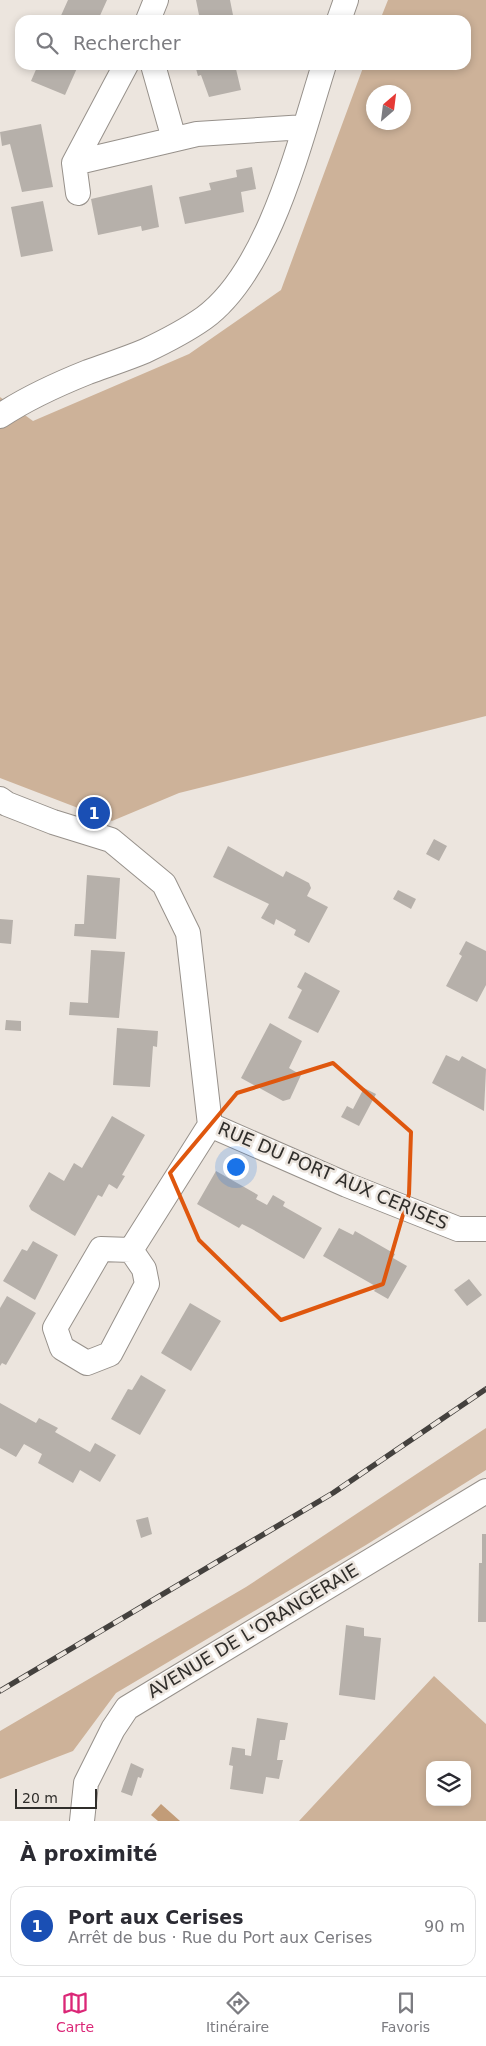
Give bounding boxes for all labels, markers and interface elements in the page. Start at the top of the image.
search box [15,15,471,70]
icon: search [33,29,61,57]
text: Rechercher [73,32,181,54]
north arrow [366,85,411,130]
pin: 1 [78,794,110,832]
street label: RUE DU PORT AUX CERISES [215,1117,451,1234]
your location [223,1154,249,1180]
street label: AVENUE DE L'ORANGERAIE [143,1559,362,1702]
map controls [426,1761,471,1806]
button: layers [426,1761,471,1806]
scale bar [15,1786,98,1809]
text: 20 m [22,1790,58,1806]
text: À proximité [20,1842,157,1866]
text: Port aux Cerises [68,1906,243,1928]
text: 1 [31,1917,43,1936]
text: 90 m [424,1917,465,1936]
text: Arrêt de bus · Rue du Port aux Cerises [68,1928,372,1947]
tab: Carte [56,1989,94,2035]
tab: Itinéraire [206,1989,269,2035]
tab: Favoris [381,1989,430,2035]

